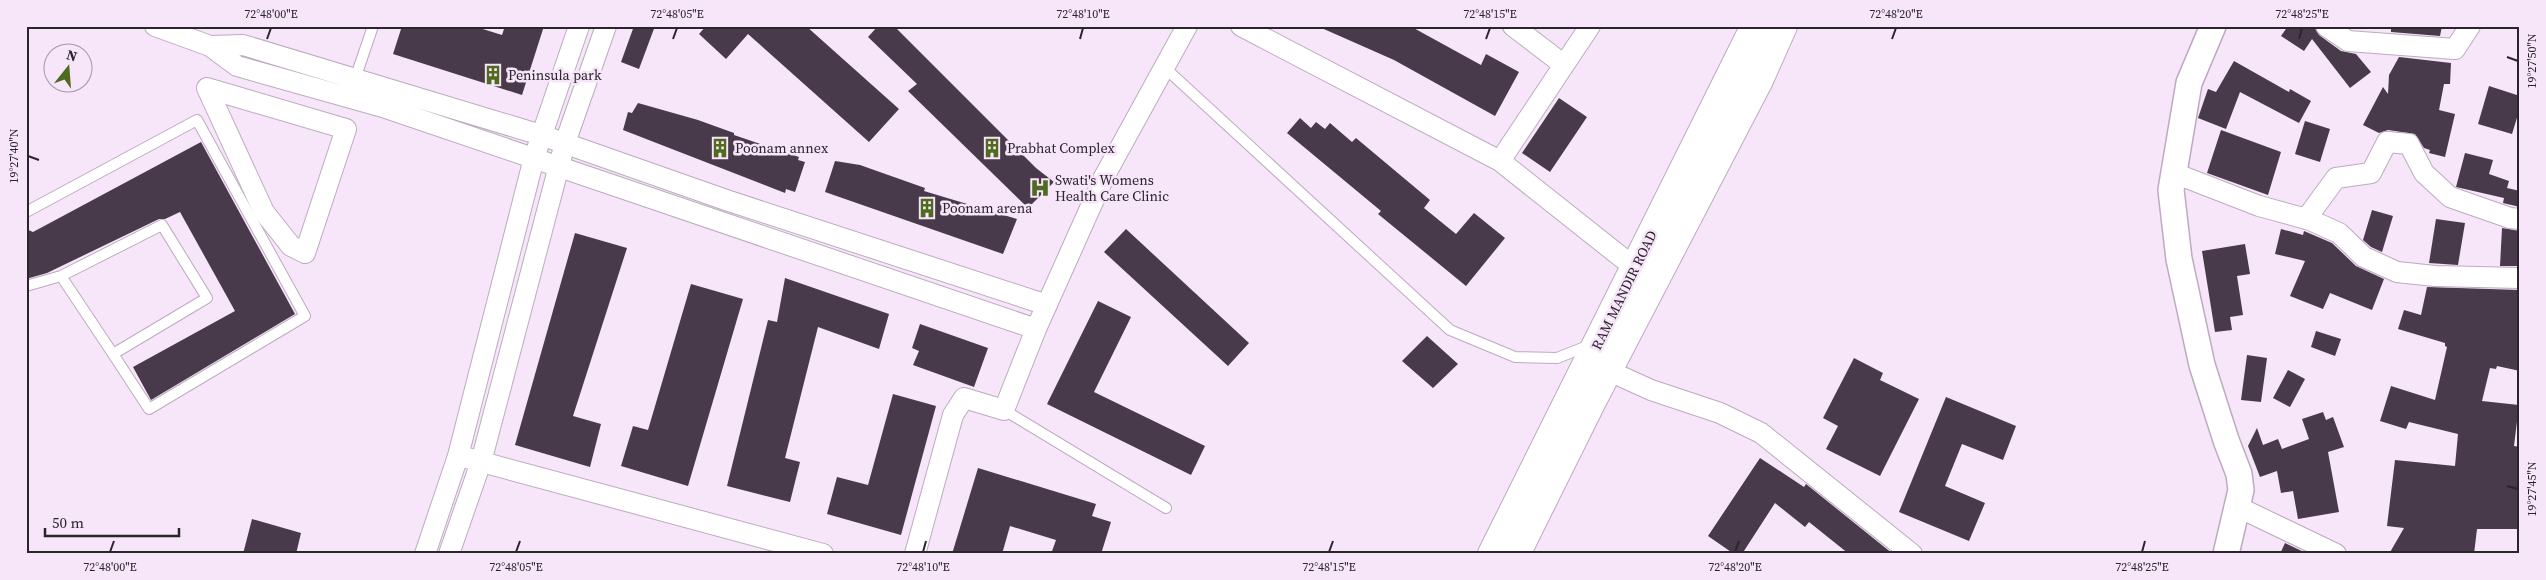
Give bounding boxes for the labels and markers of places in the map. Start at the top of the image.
building icon: Peninsula park [482,64,504,86]
place label: Peninsula park [508,65,602,85]
building icon: Poonam annex [709,137,731,159]
building icon: Prabhat Complex [981,137,1003,159]
place label: Poonam annex [735,138,829,158]
place label: Prabhat Complex [1007,138,1116,158]
place label: Swati's Womens Health Care Clinic [1055,170,1169,206]
hospital icon: Swati's Womens Health Care Clinic [1029,177,1051,199]
building icon: Poonam arena [916,197,938,219]
place label: Poonam arena [942,198,1033,218]

